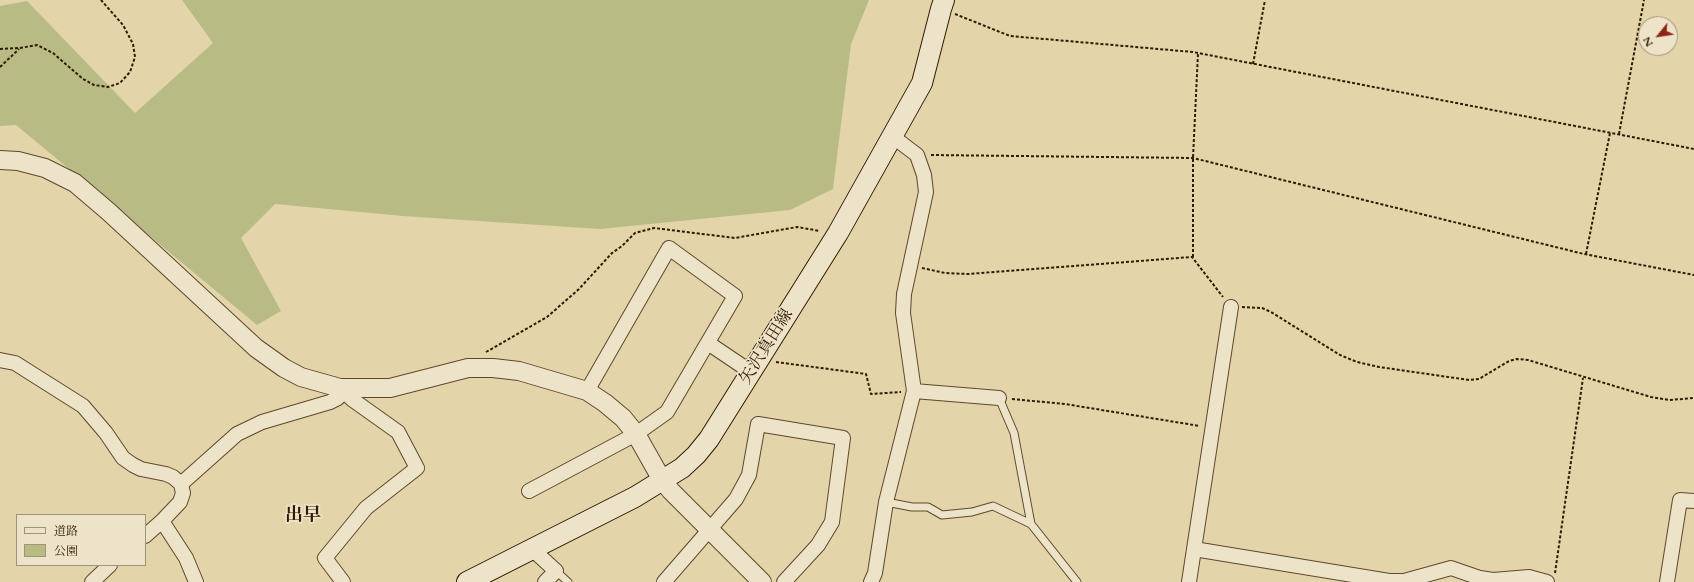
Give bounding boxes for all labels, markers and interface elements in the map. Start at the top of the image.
north arrow [1638,16,1678,56]
text: N [1639,34,1657,50]
street label: 矢沢真田線 [736,306,798,388]
district label: 出早 [285,505,321,527]
legend [16,514,146,566]
text: 道路 [54,523,78,539]
text: 公園 [54,543,78,559]

